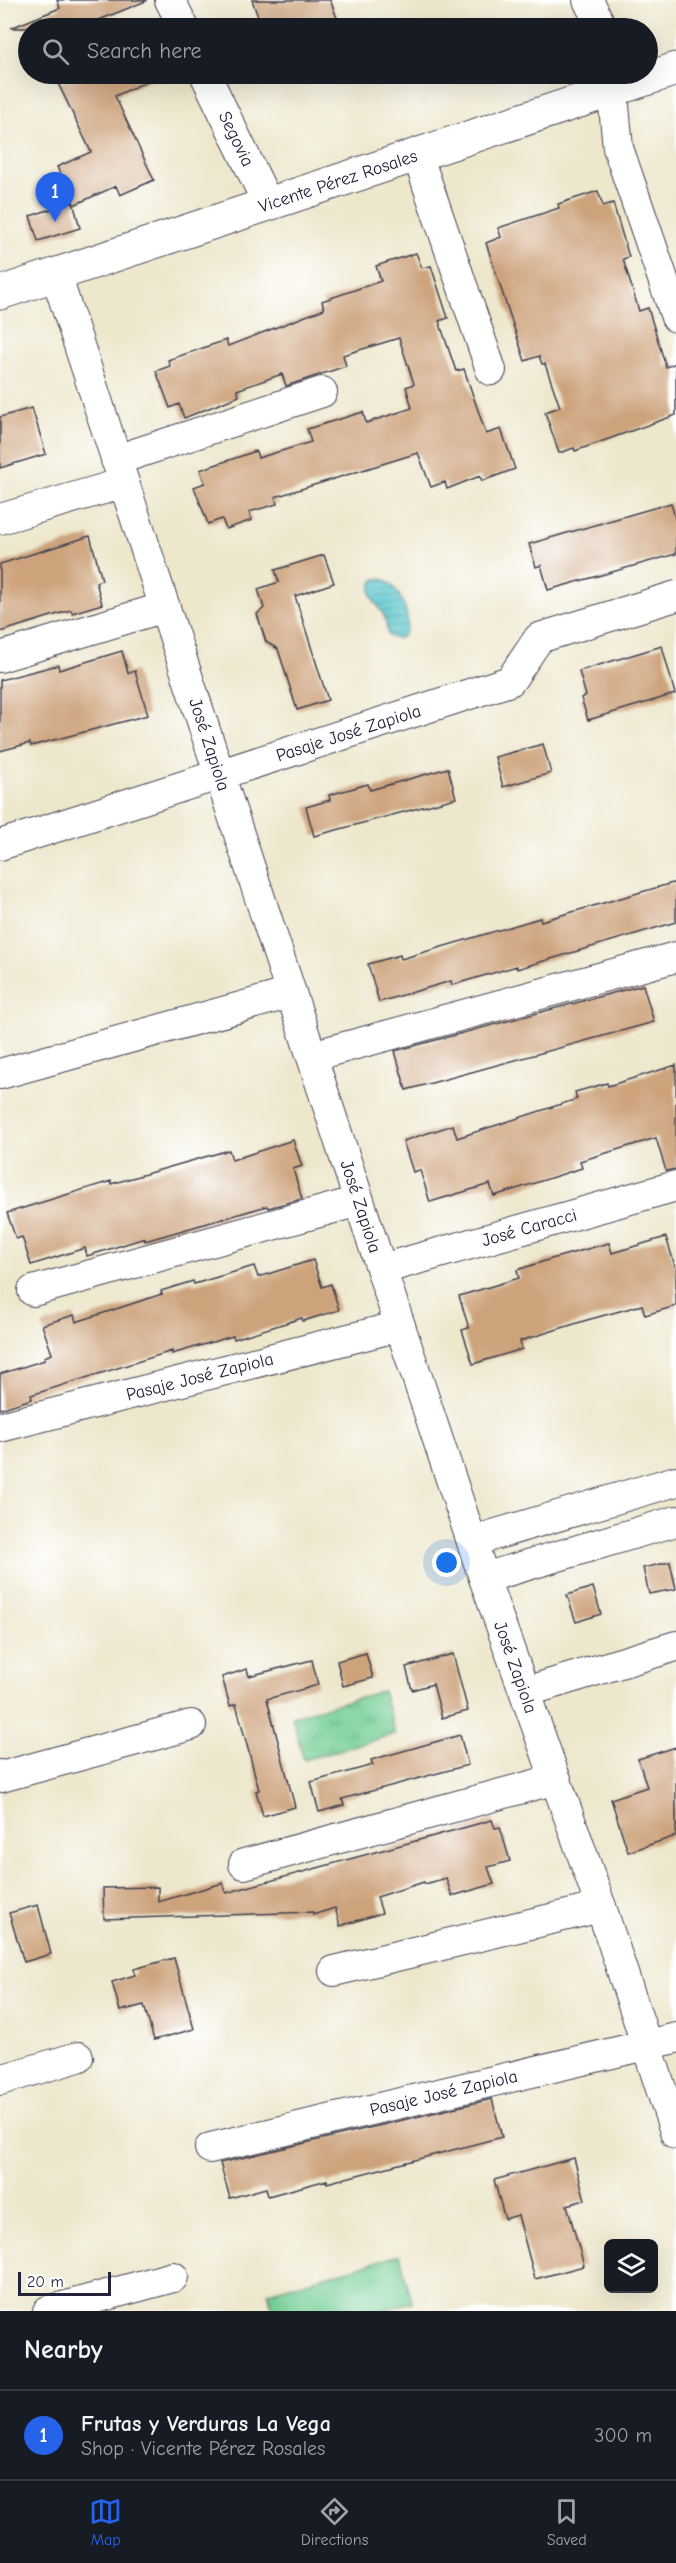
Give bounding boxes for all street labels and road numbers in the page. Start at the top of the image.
street label: Segovia [214,108,258,170]
street label: Vicente Pérez Rosales [256,145,420,218]
street label: José Zapiola [184,696,234,794]
street label: Pasaje José Zapiola [273,700,424,767]
street label: José Zapiola [335,1157,385,1256]
street label: José Caracci [479,1204,579,1251]
street label: Pasaje José Zapiola [124,1348,276,1406]
street label: José Zapiola [489,1618,541,1716]
street label: Pasaje José Zapiola [368,2066,520,2121]

